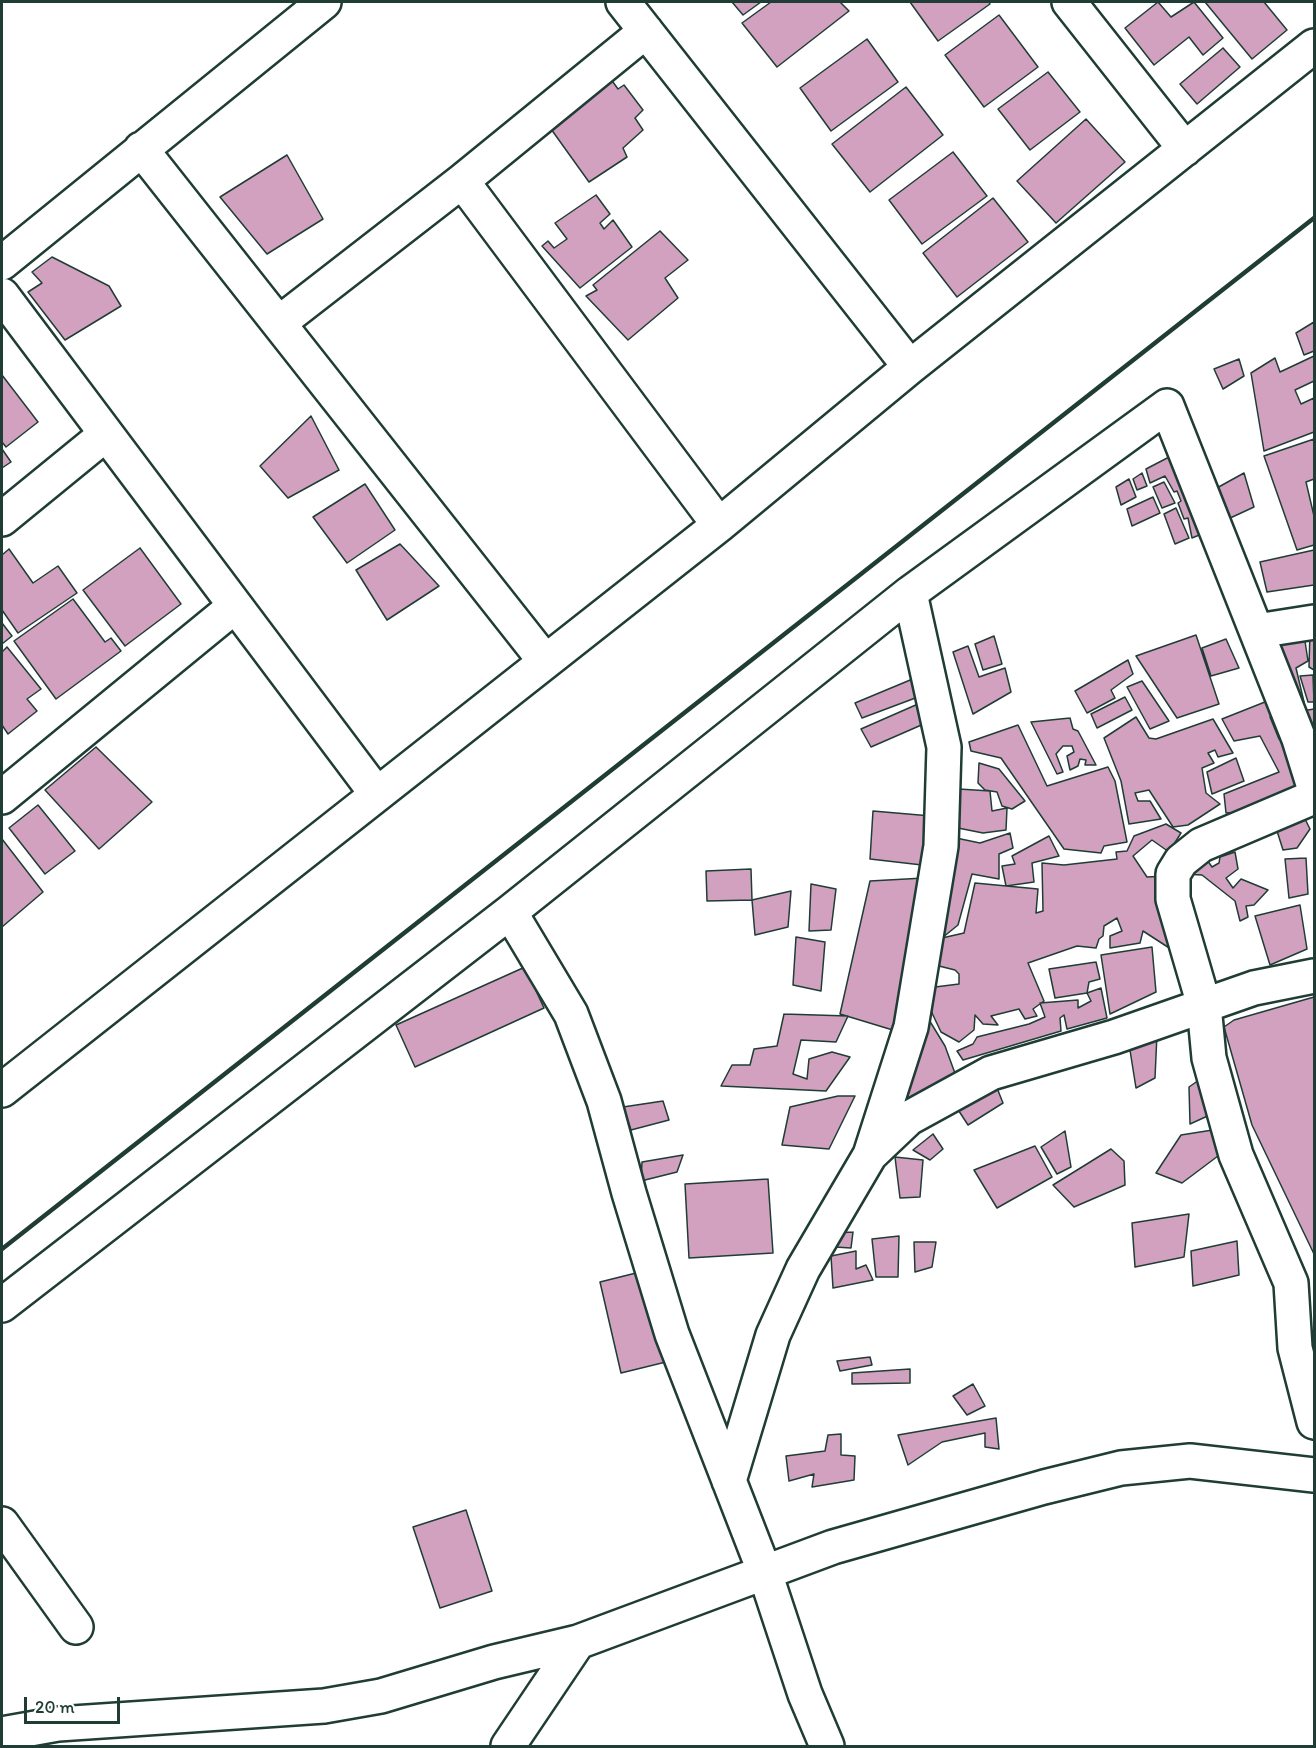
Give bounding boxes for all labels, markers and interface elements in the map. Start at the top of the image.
scale bar [27,1685,123,1723]
text: 20 m [35,1696,75,1718]

